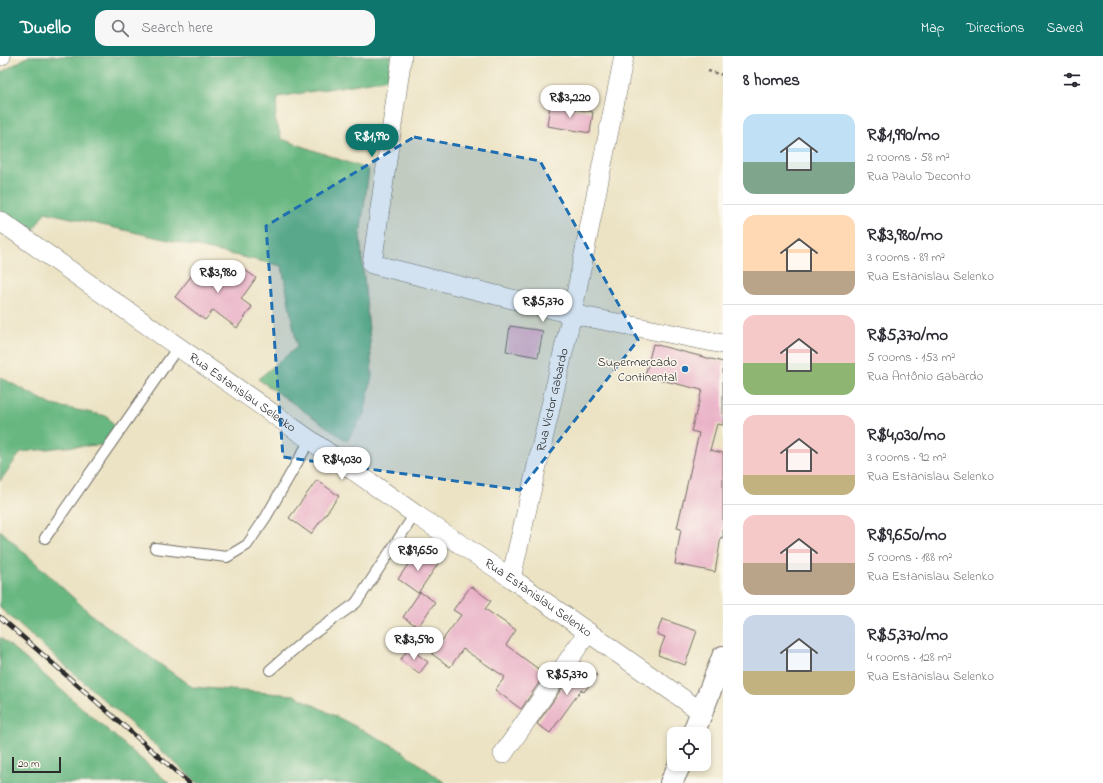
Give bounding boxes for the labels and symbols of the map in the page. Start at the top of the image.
pin: R$3,220 [533,85,607,119]
pin: R$1,990 [335,124,409,158]
pin: R$3,980 [181,260,255,294]
pin: R$5,370 [506,289,580,323]
street label: Rua Victor Gabardo [531,346,573,453]
street label: Rua Estanislau Selenko [185,348,300,437]
place label: Supermercado Continental [598,353,677,387]
marker: Supermercado Continental [680,364,690,374]
pin: R$4,030 [305,447,379,481]
pin: R$9,650 [381,538,455,572]
street label: Rua Estanislau Selenko [481,553,596,642]
pin: R$3,590 [377,627,451,661]
pin: R$5,370 [530,662,604,696]
scale bar [12,755,61,774]

